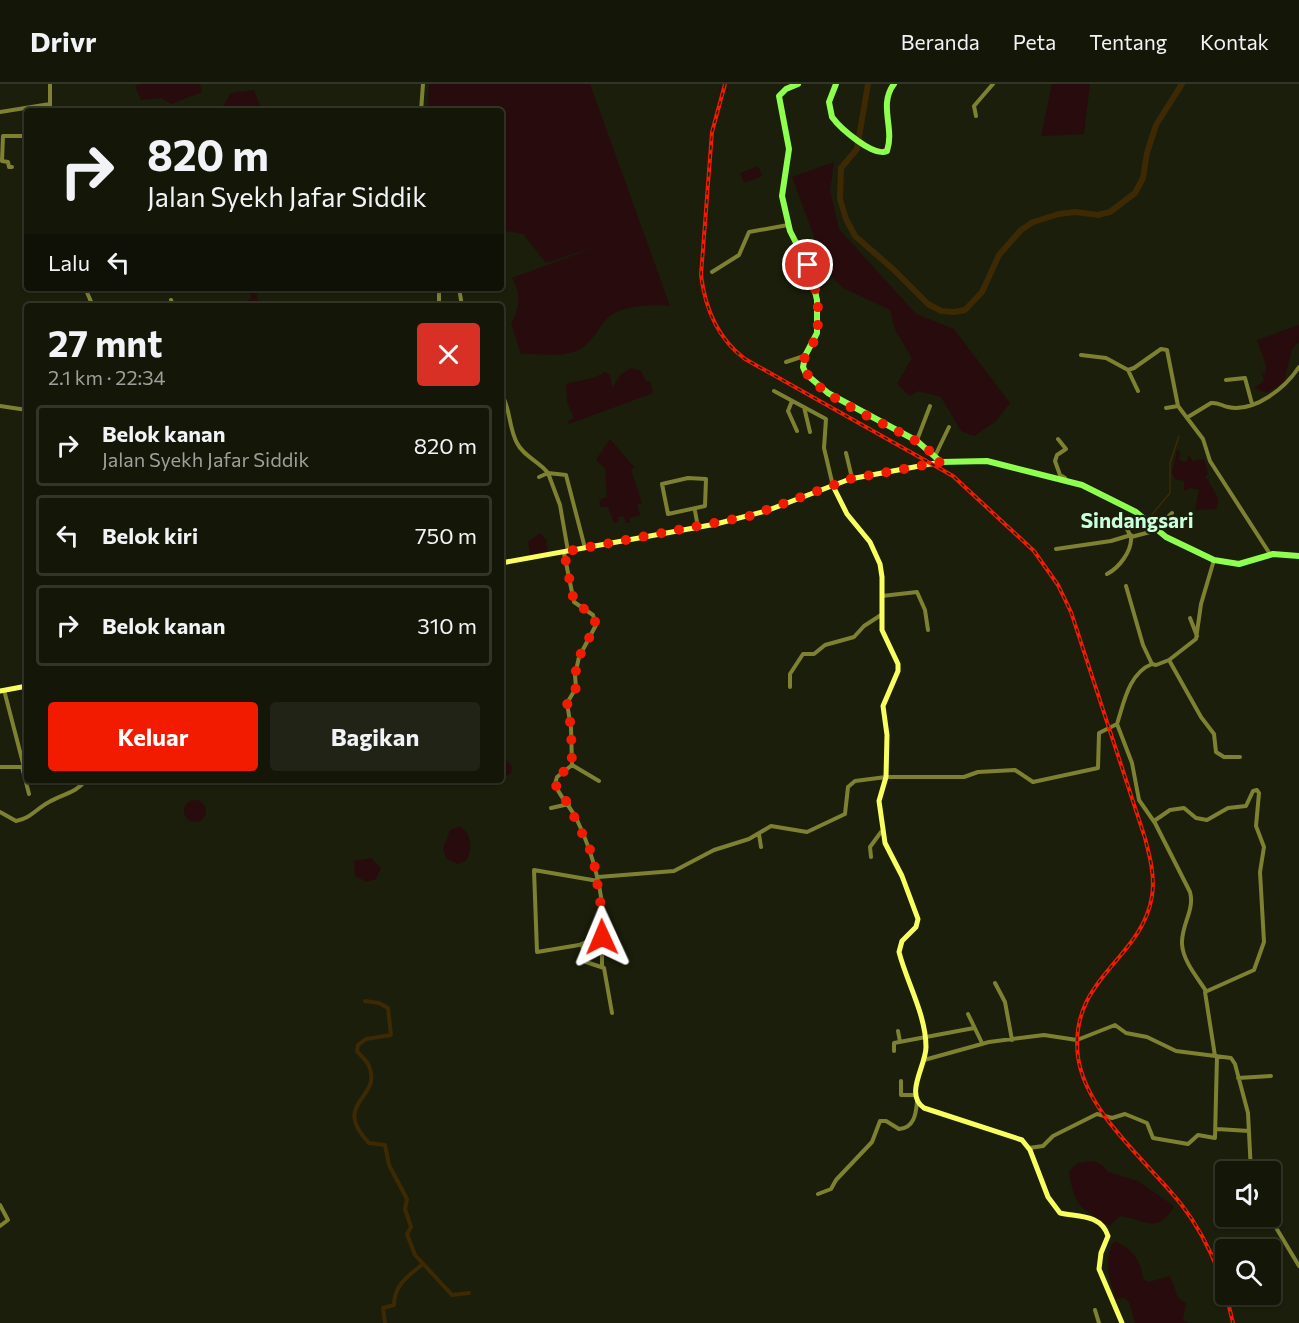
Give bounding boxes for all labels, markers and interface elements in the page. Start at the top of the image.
text: Drivr [30,24,97,58]
text: Beranda [901,29,980,54]
text: Peta [1013,29,1056,54]
text: Tentang [1089,29,1167,54]
text: Kontak [1200,29,1269,54]
text: 820 m [147,128,269,180]
icon: right [48,132,126,210]
text: Jalan Syekh Jafar Siddik [147,180,427,213]
pin [782,239,833,290]
icon: left [102,246,135,279]
icon: arrive [791,248,824,281]
text: Lalu [48,249,90,276]
text: 27 mnt [48,320,162,364]
button: close [417,323,480,386]
text: 2.1 km · 22:34 [48,365,166,389]
text: Belok kanan [102,420,225,447]
icon: right [51,429,84,462]
text: 820 m [414,432,477,459]
text: Jalan Syekh Jafar Siddik [102,447,309,471]
district label: Sindangsari [1080,507,1194,532]
icon: left [51,519,84,552]
text: Belok kiri [102,522,198,549]
text: 750 m [415,522,477,549]
icon: right [51,609,84,642]
text: Belok kanan [102,612,225,639]
text: 310 m [417,612,477,639]
button: Keluar [48,702,258,771]
button: Bagikan [270,702,480,771]
position arrow [570,905,634,969]
map controls [1215,1161,1281,1305]
button: sound [1215,1161,1281,1227]
button: search [1215,1239,1281,1305]

